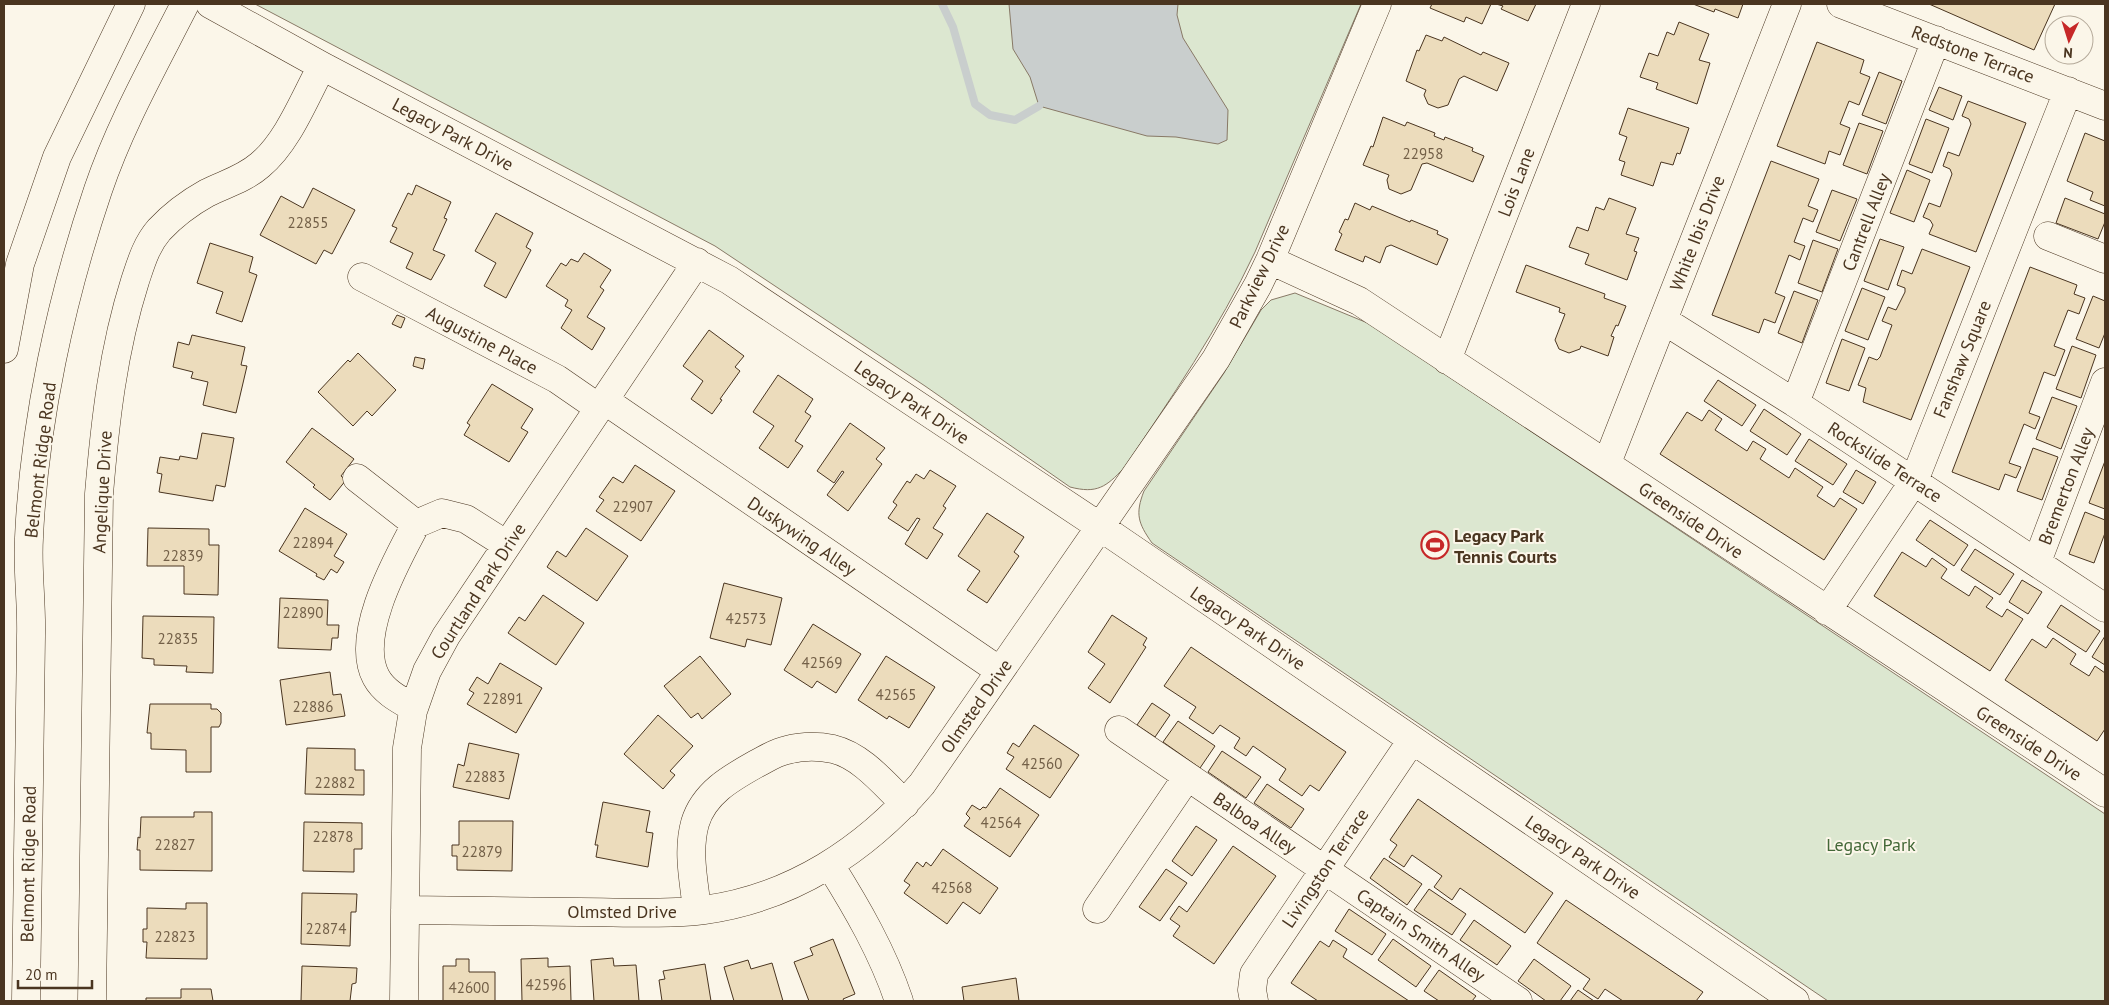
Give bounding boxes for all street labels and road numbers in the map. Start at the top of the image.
street label: Redstone Terrace [1908,20,2038,88]
street label: Legacy Park Drive [388,92,518,176]
street label: Lois Lane [1492,144,1540,220]
street label: Cantrell Alley [1837,169,1895,274]
street label: White Ibis Drive [1664,172,1730,294]
street label: Parkview Drive [1224,220,1294,332]
street label: Fanshaw Square [1928,297,1996,421]
street label: Augustine Place [422,301,542,379]
street label: Legacy Park Drive [850,355,974,449]
street label: Belmont Ridge Road [19,381,61,539]
street label: Rockslide Terrace [1823,416,1947,508]
street label: Bremerton Alley [2033,423,2099,548]
street label: Angelique Drive [87,430,117,554]
street label: Greenside Drive [1634,477,1748,563]
street label: Duskywing Alley [743,491,861,581]
street label: Courtland Park Drive [425,518,531,664]
street label: Legacy Park Drive [1186,581,1310,675]
street label: Olmsted Drive [935,654,1017,758]
street label: Greenside Drive [1972,700,2086,786]
street label: Belmont Ridge Road [15,785,41,943]
street label: Balboa Alley [1209,787,1301,860]
street label: Livingston Terrace [1277,804,1373,932]
street label: Legacy Park Drive [1521,810,1645,904]
street label: Captain Smith Alley [1352,883,1490,987]
street label: Olmsted Drive [567,900,677,923]

